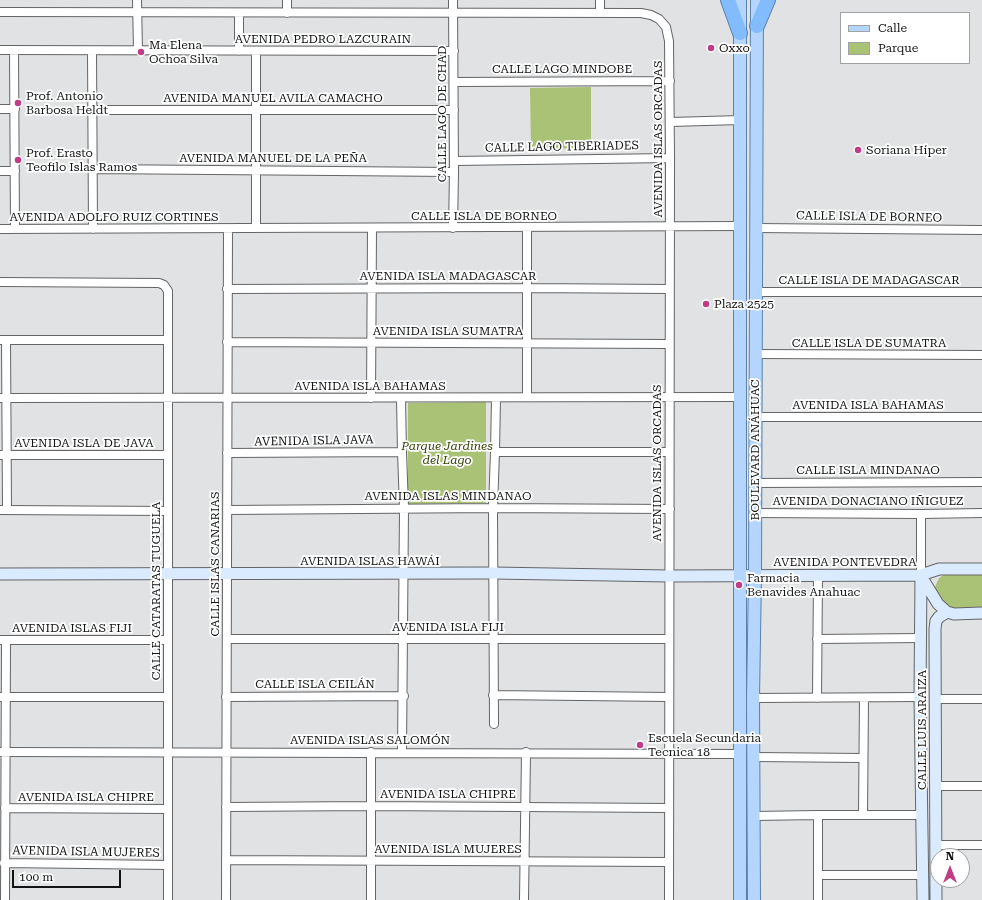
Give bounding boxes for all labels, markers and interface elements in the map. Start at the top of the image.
legend [840,12,970,64]
text: Calle [878,21,907,35]
street label: AVENIDA PEDRO LAZCURAIN [235,32,411,46]
place label: Ma Elena Ochoa Silva [149,38,218,66]
place label: Oxxo [719,41,750,55]
text: Parque [878,41,918,55]
marker: Oxxo [706,43,716,53]
street label: CALLE LAGO DE CHAD [435,46,449,182]
marker: Ma Elena Ochoa Silva [136,47,146,57]
street label: AVENIDA ISLAS ORCADAS [651,61,665,217]
street label: CALLE LAGO MINDOBE [492,62,632,76]
place label: Prof. Antonio Barbosa Heldt [26,89,108,117]
street label: AVENIDA MANUEL AVILA CAMACHO [163,91,383,105]
marker: Prof. Antonio Barbosa Heldt [13,98,23,108]
street label: CALLE LAGO TIBERIADES [485,138,639,156]
place label: Soriana Híper [866,143,947,157]
marker: Soriana Híper [853,145,863,155]
place label: Prof. Erasto Teofilo Islas Ramos [26,146,137,174]
street label: AVENIDA MANUEL DE LA PEÑA [179,151,367,165]
marker: Prof. Erasto Teofilo Islas Ramos [13,155,23,165]
street label: CALLE ISLA DE BORNEO [411,209,557,223]
street label: CALLE ISLA DE BORNEO [796,209,942,225]
street label: AVENIDA ADOLFO RUIZ CORTINES [9,210,219,224]
street label: AVENIDA ISLA MADAGASCAR [360,269,536,283]
street label: CALLE ISLA DE MADAGASCAR [778,273,960,287]
place label: Plaza 2525 [714,297,774,311]
marker: Plaza 2525 [701,299,711,309]
street label: AVENIDA ISLA SUMATRA [373,324,523,338]
street label: CALLE ISLA DE SUMATRA [792,336,946,350]
street label: AVENIDA ISLA BAHAMAS [294,379,446,393]
street label: BOULEVARD ANÁHUAC [748,379,762,521]
street label: AVENIDA ISLAS ORCADAS [650,385,664,541]
street label: AVENIDA ISLA BAHAMAS [792,398,944,412]
street label: AVENIDA ISLA JAVA [254,433,374,449]
street label: AVENIDA ISLA DE JAVA [14,436,154,450]
park label: Parque Jardines del Lago [401,439,493,467]
street label: CALLE ISLA MINDANAO [796,463,940,477]
street label: AVENIDA ISLAS MINDANAO [364,489,532,503]
street label: CALLE ISLAS CANARIAS [208,492,222,636]
street label: AVENIDA DONACIANO IÑIGUEZ [772,494,964,508]
street label: CALLE CATARATAS TUGUELA [149,502,163,680]
street label: AVENIDA ISLAS HAWÁI [300,554,440,568]
street label: AVENIDA PONTEVEDRA [773,555,917,569]
place label: Farmacia Benavides Anahuac [747,571,860,599]
marker: Farmacia Benavides Anahuac [734,580,744,590]
street label: AVENIDA ISLA FIJI [392,620,504,634]
street label: AVENIDA ISLAS FIJI [12,621,132,635]
street label: CALLE LUIS ARAIZA [915,670,929,790]
street label: CALLE ISLA CEILÁN [255,677,375,691]
place label: Escuela Secundaria Tecnica 18 [648,731,761,759]
street label: AVENIDA ISLAS SALOMÓN [290,733,450,747]
marker: Escuela Secundaria Tecnica 18 [635,740,645,750]
street label: AVENIDA ISLA CHIPRE [380,787,516,801]
street label: AVENIDA ISLA CHIPRE [18,790,154,804]
street label: AVENIDA ISLA MUJERES [374,842,522,856]
street label: AVENIDA ISLA MUJERES [12,844,160,860]
north arrow [930,848,970,888]
text: N [946,850,954,863]
scale bar [14,862,123,888]
text: 100 m [19,870,53,884]

